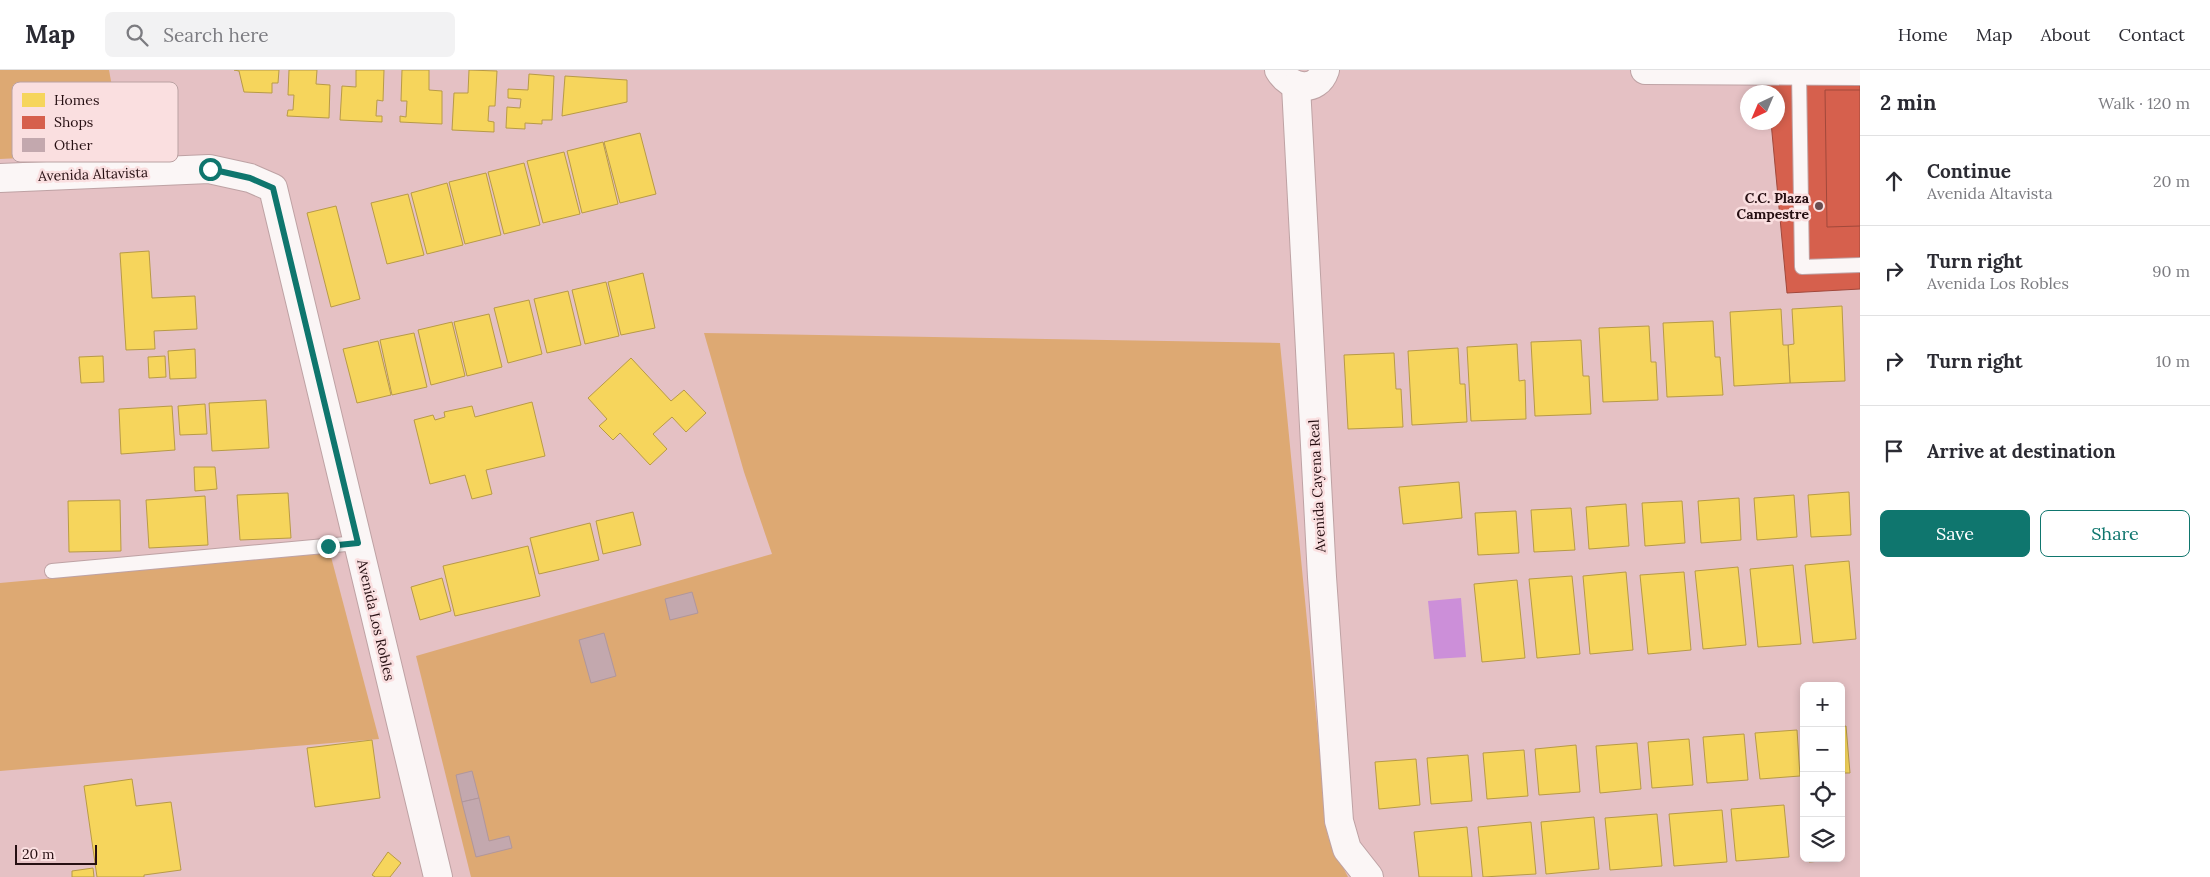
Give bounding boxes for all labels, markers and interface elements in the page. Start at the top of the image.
search box [105,12,455,57]
text: Map [25,19,75,50]
icon: search [123,21,151,49]
text: Search here [163,23,269,47]
text: Home [1898,23,1948,46]
text: Map [1976,23,2012,46]
text: About [2040,23,2090,46]
text: Contact [2118,23,2185,46]
legend [12,82,178,162]
north arrow [1740,85,1785,130]
text: 2 min [1880,89,1936,116]
text: Homes [54,91,99,109]
text: Walk · 120 m [2098,93,2190,113]
text: Shops [54,113,93,131]
text: Other [54,136,93,154]
route start [199,158,222,181]
text: Continue [1927,159,2011,183]
street label: Avenida Altavista [37,163,148,185]
icon: ahead [1880,167,1908,195]
text: 20 m [2153,171,2190,191]
text: Avenida Altavista [1927,183,2053,203]
place label: C.C. Plaza Campestre [1737,189,1810,223]
marker: C.C. Plaza Campestre [1813,200,1825,212]
text: Turn right [1927,249,2023,273]
icon: right [1880,257,1908,285]
text: 90 m [2152,261,2190,281]
text: Avenida Los Robles [1927,273,2069,293]
icon: right [1880,347,1908,375]
text: Turn right [1927,349,2023,373]
text: 10 m [2156,351,2190,371]
street label: Avenida Cayena Real [1305,419,1330,554]
icon: arrive [1880,437,1908,465]
text: Arrive at destination [1927,439,2116,463]
button: Save [1880,510,2030,557]
button: Share [2040,510,2190,557]
route end [317,535,340,558]
street label: Avenida Los Robles [353,557,399,683]
map controls [1800,682,1845,862]
button: + [1800,682,1845,727]
button: − [1800,727,1845,772]
button: locate [1800,772,1845,817]
button: layers [1800,817,1845,862]
scale bar [15,842,98,865]
text: 20 m [22,845,54,863]

